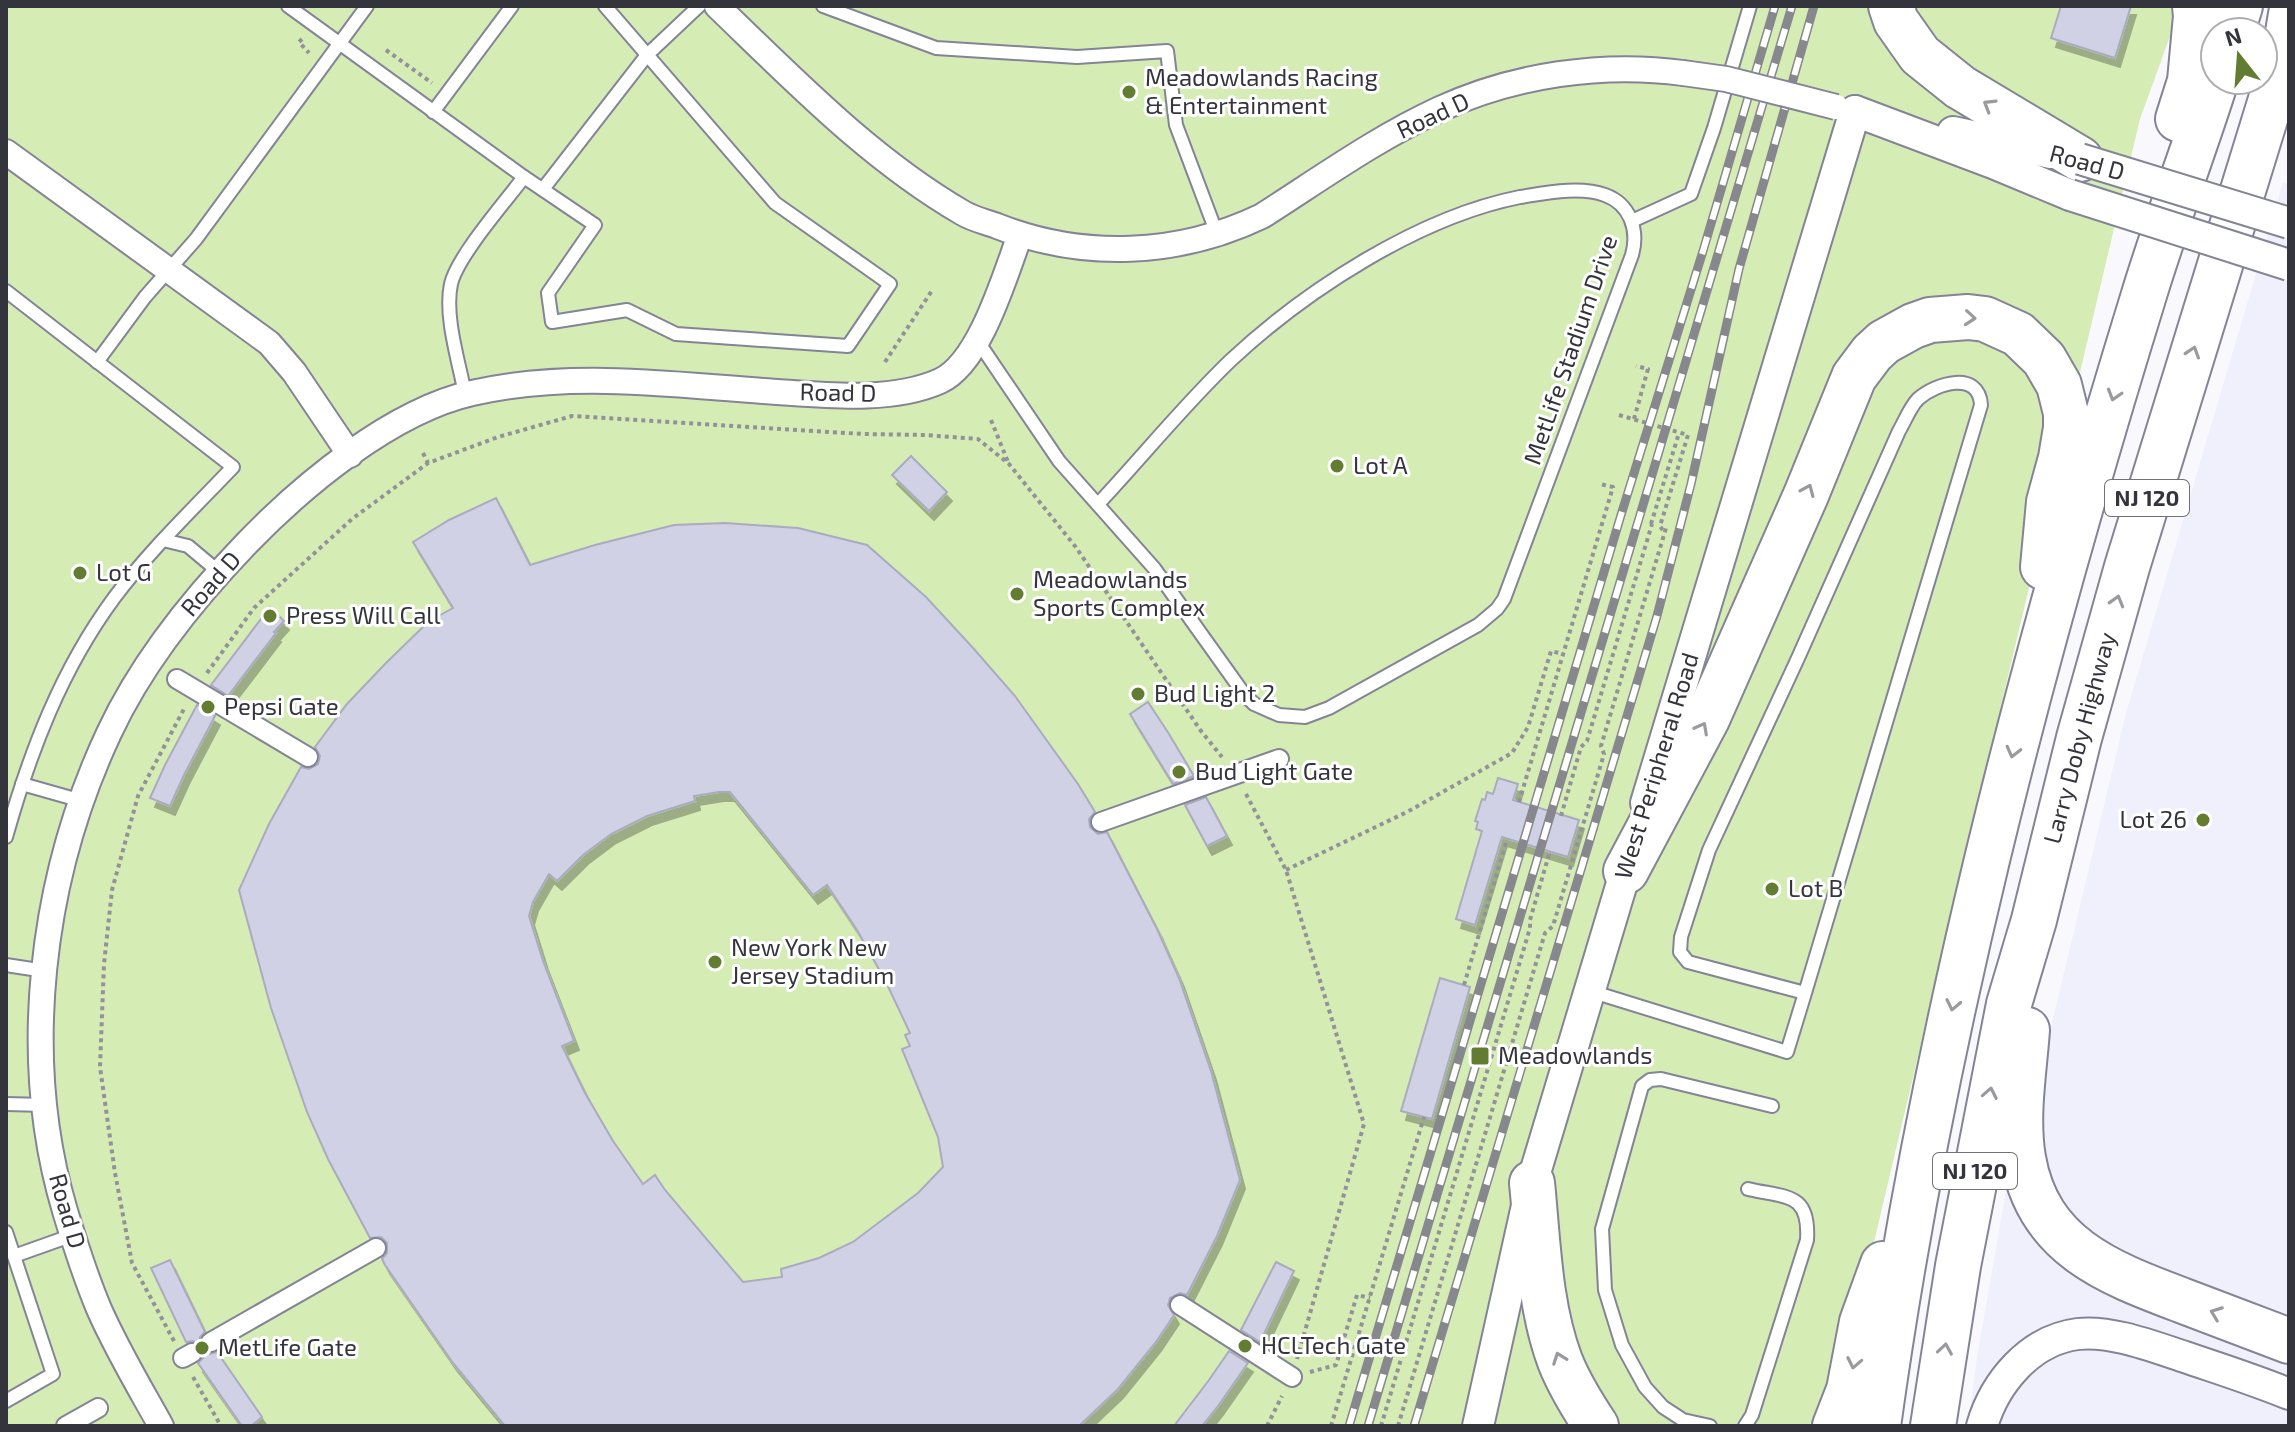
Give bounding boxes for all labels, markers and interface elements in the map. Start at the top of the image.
north arrow [2199,16,2279,96]
text: N [2221,21,2244,51]
place label: Meadowlands Racing & Entertainment [1145,62,1378,119]
marker: Meadowlands Racing & Entertainment [1120,83,1138,101]
street label: Road D [1392,85,1473,144]
one-way arrow [1983,99,1998,114]
street label: Road D [2047,138,2128,185]
street label: MetLife Stadium Drive [1517,231,1623,468]
one-way arrow [1963,309,1976,326]
one-way arrow [2183,346,2199,360]
street label: Road D [799,376,877,407]
one-way arrow [2107,388,2123,402]
place label: Lot A [1353,450,1408,479]
marker: Lot A [1328,457,1346,475]
road number: NJ 120 [2105,480,2189,516]
one-way arrow [1798,484,1814,498]
street label: Road D [174,545,246,621]
place label: Lot G [96,557,151,586]
marker: Lot G [71,564,89,582]
place label: Meadowlands Sports Complex [1033,564,1206,621]
marker: Meadowlands Sports Complex [1008,585,1026,603]
one-way arrow [2108,594,2124,608]
place label: Press Will Call [286,600,441,629]
marker: Press Will Call [261,607,279,625]
street label: Larry Doby Highway [2036,628,2121,847]
street label: West Peripheral Road [1607,649,1704,882]
place label: Bud Light 2 [1154,678,1275,707]
marker: Bud Light 2 [1129,685,1147,703]
place label: Pepsi Gate [224,691,339,720]
marker: Pepsi Gate [199,698,217,716]
one-way arrow [1693,721,1708,736]
one-way arrow [2005,745,2022,759]
place label: Bud Light Gate [1195,756,1353,785]
marker: Bud Light Gate [1170,763,1188,781]
place label: Lot 26 [2119,804,2187,833]
marker: Lot 26 [2194,811,2212,829]
place label: Lot B [1788,873,1843,902]
marker: Lot B [1763,880,1781,898]
place label: New York New Jersey Stadium [731,932,894,989]
marker: New York New Jersey Stadium [706,953,724,971]
one-way arrow [1945,998,1962,1012]
place label: Meadowlands [1498,1040,1652,1069]
marker: Meadowlands [1469,1045,1491,1067]
one-way arrow [1981,1086,1998,1100]
road number: NJ 120 [1933,1153,2017,1189]
street label: Road D [44,1170,93,1251]
one-way arrow [2210,1306,2224,1323]
place label: HCLTech Gate [1261,1330,1406,1359]
place label: MetLife Gate [218,1332,357,1361]
marker: HCLTech Gate [1236,1337,1254,1355]
marker: MetLife Gate [193,1339,211,1357]
one-way arrow [1935,1342,1952,1356]
one-way arrow [1552,1352,1569,1366]
one-way arrow [1846,1356,1863,1369]

